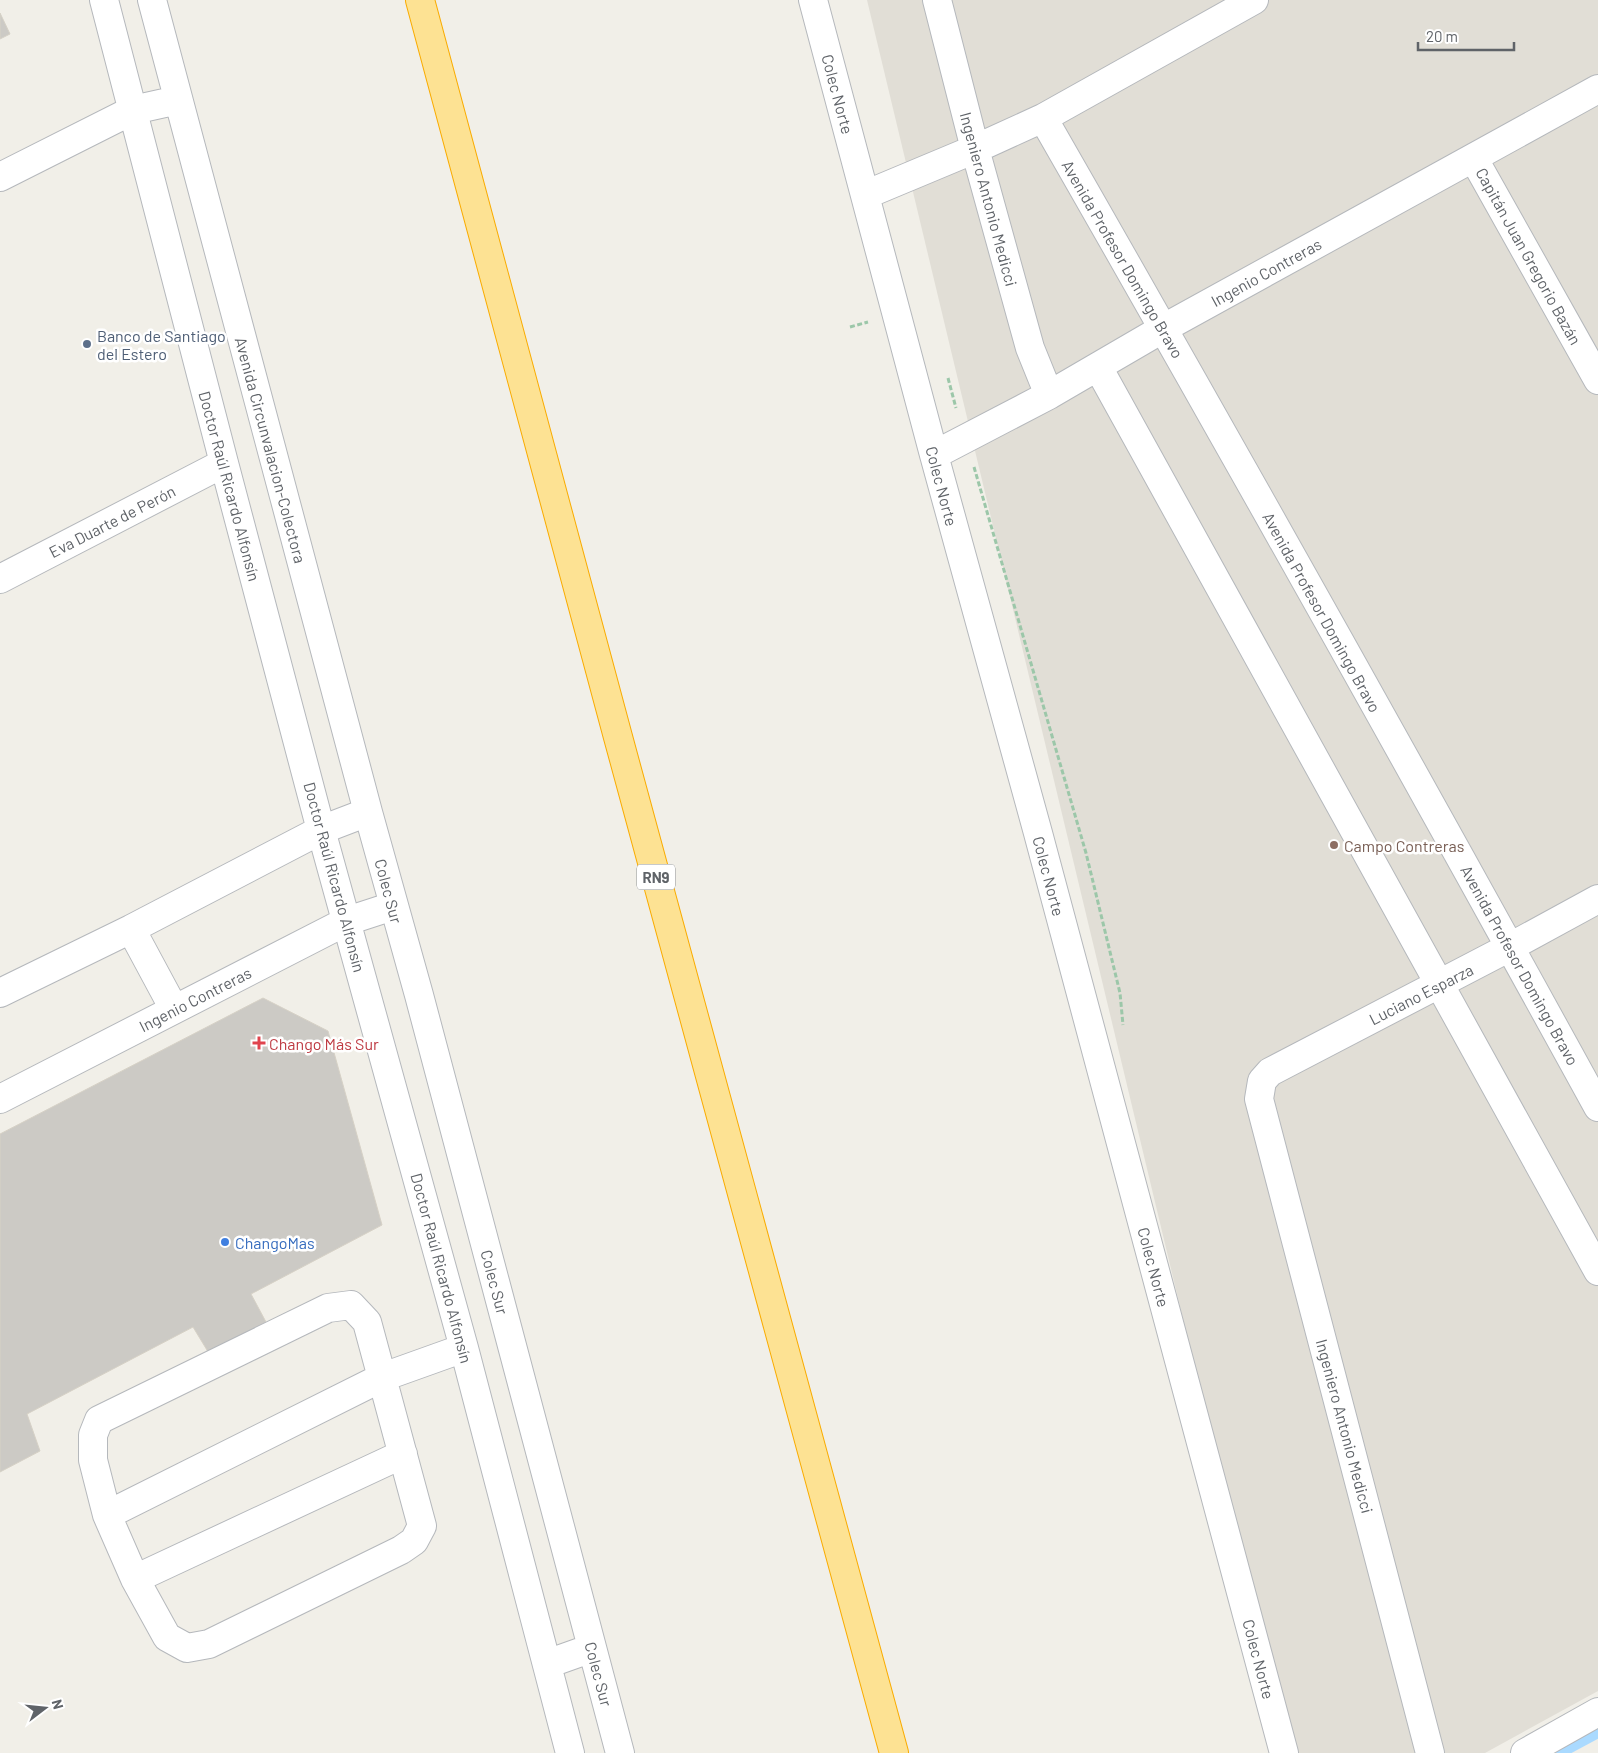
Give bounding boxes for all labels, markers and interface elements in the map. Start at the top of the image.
scale bar [1418,20,1514,52]
text: 20 m [1426,27,1458,45]
street label: Colec Norte [818,52,858,136]
street label: Ingeniero Antonio Medicci [957,110,1021,288]
street label: Avenida Profesor Domingo Bravo [1058,157,1188,361]
street label: Capitán Juan Gregorio Bazán [1472,164,1586,348]
street label: Ingenio Contreras [1207,234,1325,310]
place label: Banco de Santiago del Estero [97,326,226,363]
street label: Avenida Circunvalacion-Colectora [232,335,310,565]
marker: Banco de Santiago del Estero [81,338,93,350]
street label: Doctor Raúl Ricardo Alfonsín [195,389,265,583]
street label: Colec Norte [922,444,962,528]
street label: Eva Duarte de Perón [46,481,178,561]
street label: Avenida Profesor Domingo Bravo [1259,509,1385,715]
street label: Doctor Raúl Ricardo Alfonsín [300,780,370,974]
street label: Colec Norte [1029,834,1069,918]
place label: Campo Contreras [1344,836,1464,855]
marker: Campo Contreras [1328,839,1340,851]
street label: Colec Sur [371,857,407,925]
street label: Avenida Profesor Domingo Bravo [1457,862,1583,1068]
road number: RN9 [637,864,675,890]
street label: Luciano Esparza [1366,960,1476,1028]
street label: Ingenio Contreras [136,963,254,1035]
place label: Chango Más Sur [269,1034,379,1053]
marker: Chango Más Sur [253,1037,265,1049]
street label: Doctor Raúl Ricardo Alfonsín [407,1171,477,1365]
street label: Colec Norte [1134,1225,1174,1309]
place label: ChangoMas [235,1233,315,1252]
marker: ChangoMas [219,1236,231,1248]
street label: Colec Sur [477,1248,513,1316]
street label: Ingeniero Antonio Medicci [1313,1337,1377,1515]
street label: Colec Norte [1239,1617,1279,1701]
street label: Colec Sur [581,1640,617,1708]
north arrow [20,1683,70,1733]
text: N [49,1697,67,1711]

